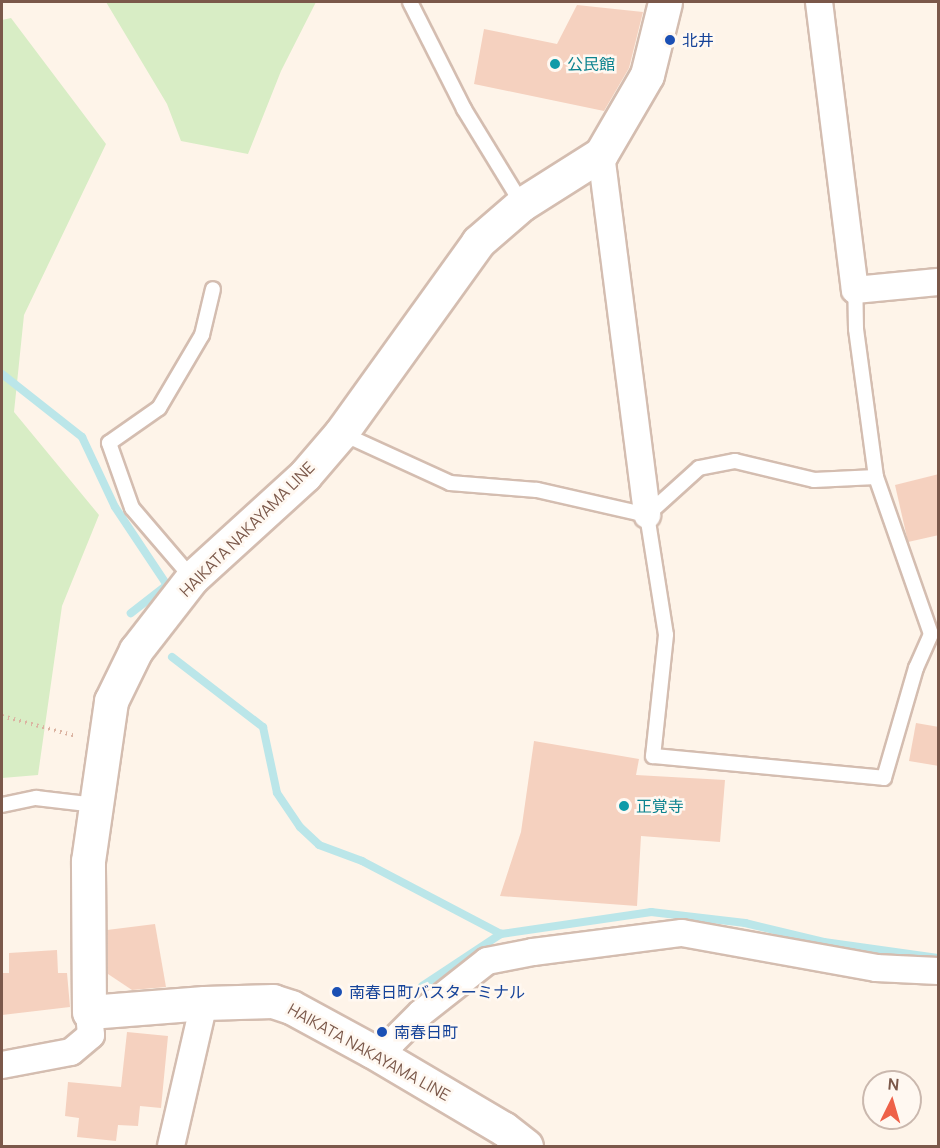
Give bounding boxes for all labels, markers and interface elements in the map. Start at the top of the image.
place label: 北井 [682,30,714,50]
marker: 北井 [663,33,677,47]
place label: 公民館 [567,54,615,74]
marker: 公民館 [548,57,562,71]
street label: HAIKATA NAKAYAMA LINE [176,458,318,600]
place label: 正覚寺 [636,796,684,816]
marker: 正覚寺 [617,799,631,813]
place label: 南春日町バスターミナル [349,982,525,1002]
marker: 南春日町バスターミナル [330,985,344,999]
street label: HAIKATA NAKAYAMA LINE [285,999,453,1105]
place label: 南春日町 [394,1022,458,1042]
marker: 南春日町 [375,1025,389,1039]
north arrow [862,1070,922,1130]
text: N [887,1073,900,1096]

